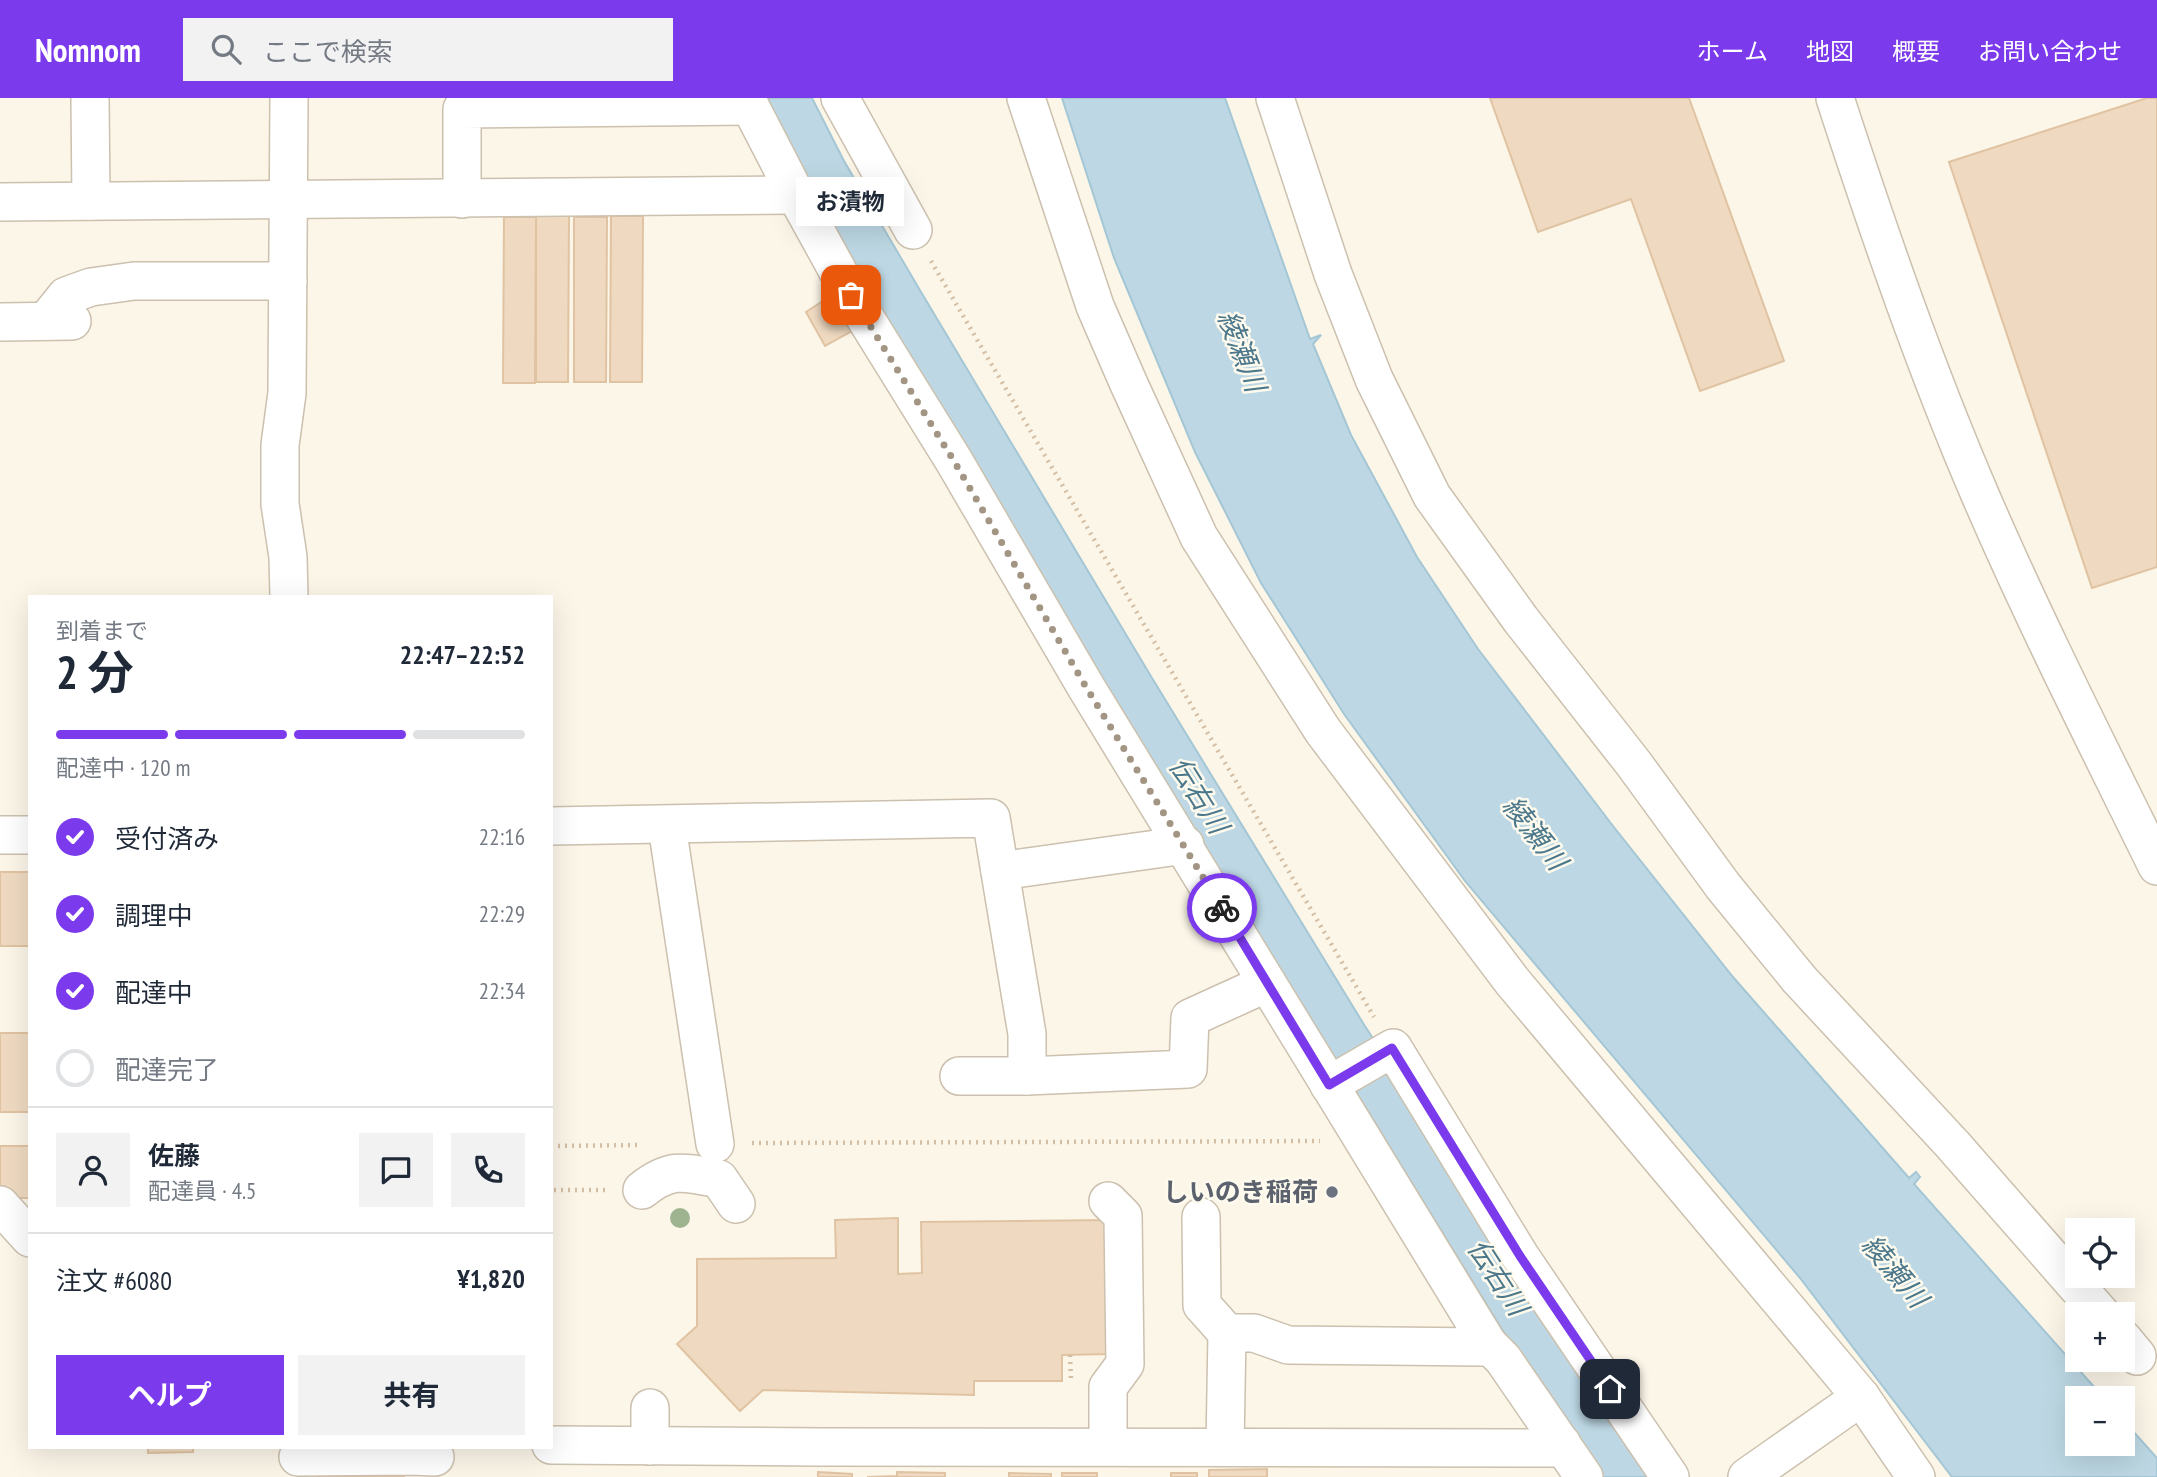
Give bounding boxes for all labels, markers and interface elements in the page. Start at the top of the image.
search box [183,18,673,81]
text: Nomnom [35,28,141,71]
icon: search [207,30,245,68]
text: ここで検索 [263,35,393,68]
text: ホーム [1697,36,1768,67]
text: 地図 [1806,36,1854,67]
text: 概要 [1892,36,1940,67]
text: お問い合わせ [1978,36,2122,67]
callout: お漬物 [797,176,905,225]
text: お漬物 [816,187,885,216]
pin [821,265,881,325]
icon: bag [832,276,870,314]
water label: 綾瀬川 [1210,305,1276,399]
text: 到着まで [56,616,148,645]
text: 22:47–22:52 [400,638,525,671]
text: 2 分 [56,642,133,702]
water label: 伝右川 [1161,749,1239,843]
text: 配達中 · 120 m [56,753,191,782]
water label: 綾瀬川 [1495,788,1578,880]
icon: check [56,818,94,856]
text: 受付済み [115,822,219,855]
text: 22:16 [479,822,525,851]
courier [1187,873,1257,943]
icon: bike [1203,889,1241,927]
icon: check [56,895,94,933]
text: 調理中 [115,899,193,932]
text: 22:29 [479,899,525,928]
icon: check [56,972,94,1010]
text: 配達中 [115,976,193,1009]
text: 22:34 [479,976,525,1005]
text: 配達完了 [115,1053,219,1086]
button: person [56,1133,130,1207]
button: chat [359,1133,433,1207]
button: phone [451,1133,525,1207]
text: 佐藤 [148,1139,200,1172]
place label: しいのき稲荷 [1163,1175,1318,1208]
text: 配達員 · 4.5 [148,1176,256,1205]
marker: しいのき稲荷 [1324,1184,1340,1200]
map controls [2065,1218,2135,1456]
button: locate [2065,1218,2135,1288]
water label: 綾瀬川 [1854,1227,1938,1317]
water label: 伝右川 [1460,1231,1538,1325]
text: ¥1,820 [457,1262,525,1295]
text: 注文 #6080 [56,1264,172,1297]
button: + [2065,1302,2135,1372]
button: ヘルプ [56,1355,284,1435]
button: 共有 [298,1355,525,1435]
pin [1580,1359,1640,1419]
icon: home [1591,1370,1629,1408]
button: − [2065,1386,2135,1456]

